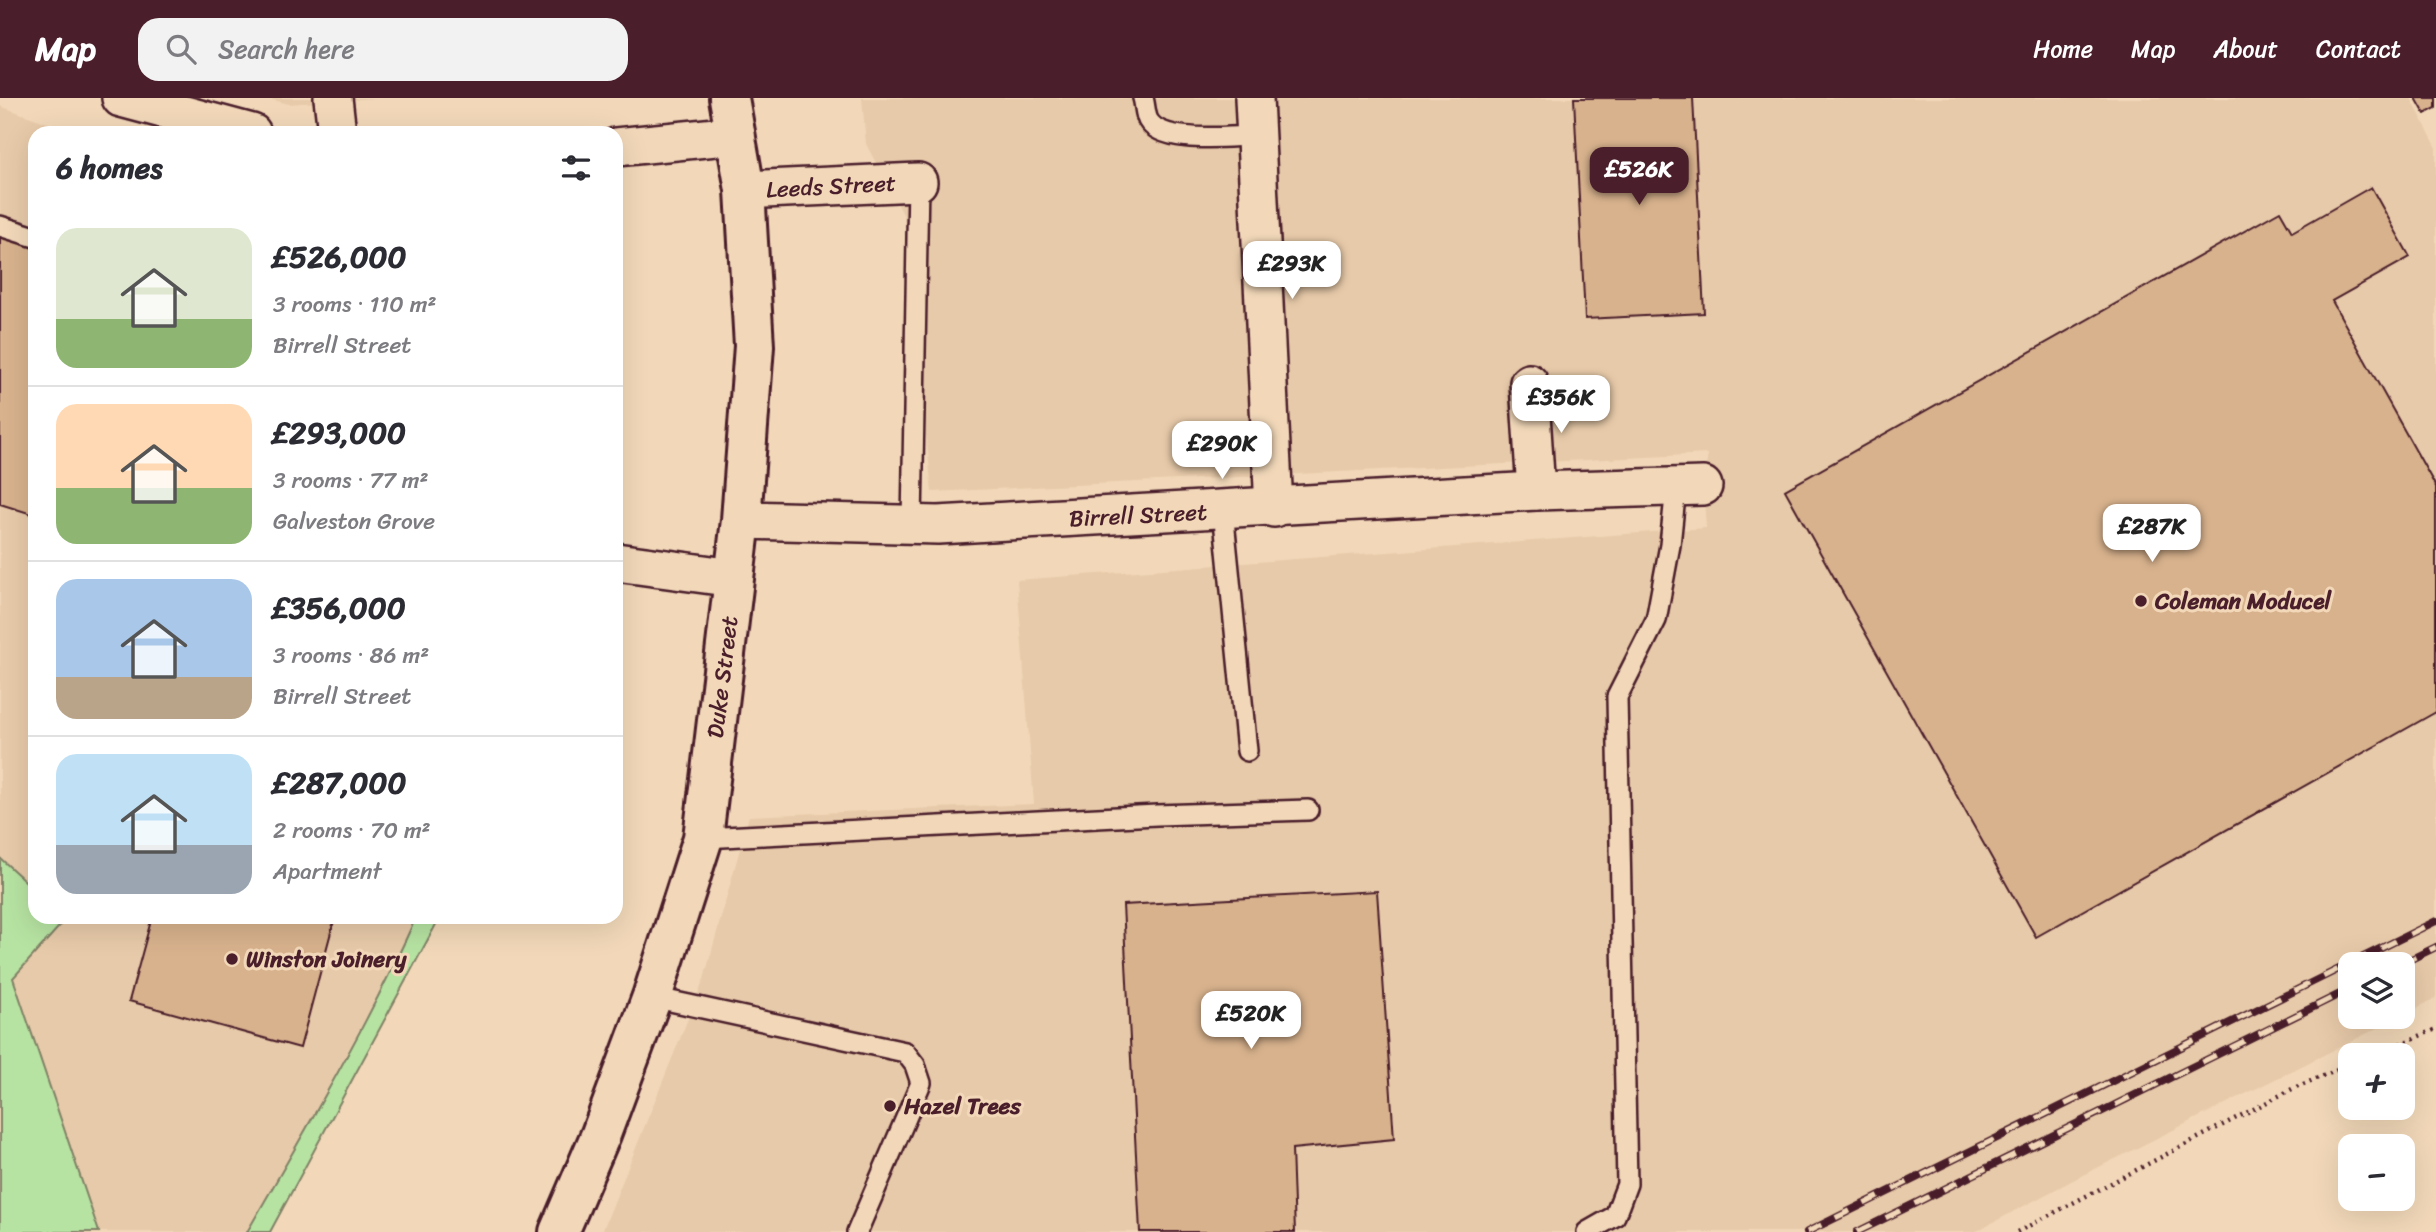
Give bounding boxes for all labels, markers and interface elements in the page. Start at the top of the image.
search box [138,18,628,81]
text: Map [35,20,96,78]
text: Search here [218,26,355,72]
text: Home [2033,28,2093,70]
text: Map [2131,28,2175,70]
text: About [2213,28,2278,70]
text: Contact [2316,28,2401,70]
icon: search [162,30,200,68]
text: 6 homes [56,141,163,195]
pin: £526K [1590,148,1688,207]
icon: filters [557,149,595,187]
text: £526K [1606,149,1672,190]
street label: Leeds Street [765,163,897,210]
text: £526,000 [273,230,407,284]
pin: £293K [1243,242,1341,301]
text: £293K [1259,243,1325,284]
icon: home [112,256,196,340]
text: 3 rooms · 110 m² [273,284,437,325]
text: Birrell Street [273,325,411,366]
pin: £356K [1512,376,1610,435]
text: £356K [1528,377,1594,418]
text: £293,000 [273,406,406,460]
pin: £290K [1173,422,1271,481]
text: £290K [1188,423,1256,464]
icon: home [112,432,196,516]
text: 3 rooms · 77 m² [273,460,429,501]
street label: Birrell Street [1068,491,1208,540]
text: Galveston Grove [273,501,435,542]
pin: £287K [2103,504,2201,564]
text: £287K [2119,506,2185,547]
text: £356,000 [273,581,406,635]
place label: Coleman Moducel [2154,581,2333,622]
marker: Coleman Moducel [2133,593,2149,609]
icon: home [112,607,196,691]
street label: Duke Street [695,614,750,741]
text: 3 rooms · 86 m² [273,635,429,676]
text: Birrell Street [273,676,411,717]
text: £287,000 [273,756,406,810]
icon: home [112,782,196,866]
text: 2 rooms · 70 m² [273,810,431,851]
text: Apartment [273,851,382,892]
place label: Winston Joinery [246,939,408,980]
marker: Winston Joinery [224,951,240,967]
map controls [2338,952,2415,1211]
button: layers [2338,952,2415,1029]
pin: £520K [1202,992,1300,1051]
text: £520K [1217,993,1285,1034]
button: + [2338,1043,2415,1120]
place label: Hazel Trees [903,1086,1022,1127]
marker: Hazel Trees [882,1098,898,1114]
button: − [2338,1134,2415,1211]

